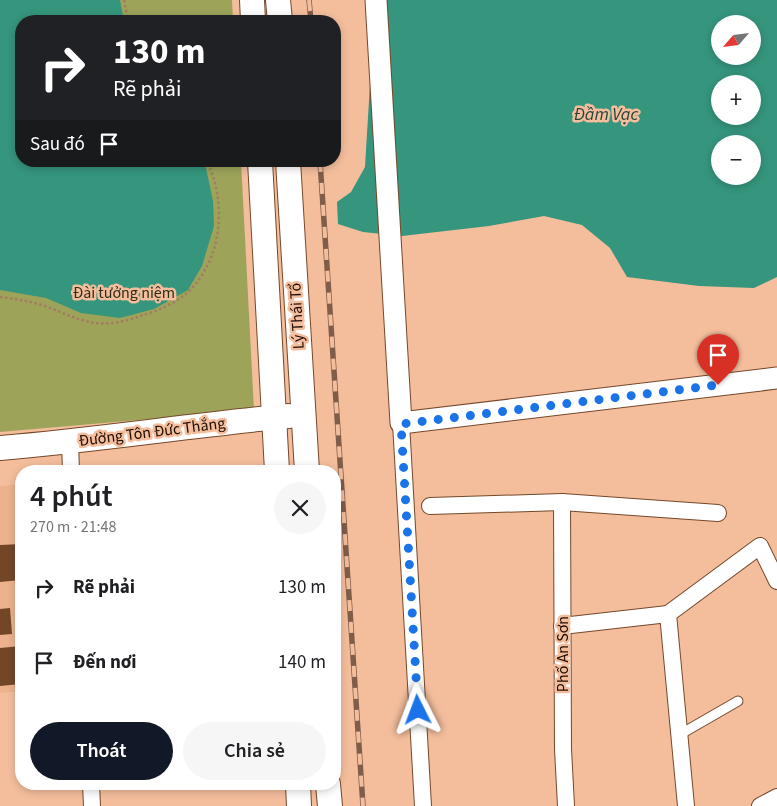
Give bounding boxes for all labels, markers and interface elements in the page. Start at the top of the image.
north arrow [711,15,761,65]
map controls [711,15,761,185]
text: 130 m [113,27,205,77]
icon: right [30,35,95,100]
text: Rẽ phải [113,73,181,105]
button: + [711,75,761,125]
water label: Đầm Vạc [574,102,638,127]
icon: arrive [95,130,123,158]
text: Sau đó [30,131,85,158]
button: − [711,135,761,185]
park label: Đài tưởng niệm [73,282,175,304]
street label: Lý Thái Tổ [284,282,310,350]
pin [697,334,739,385]
icon: arrive [704,341,732,369]
street label: Đường Tôn Đức Thắng [78,412,226,452]
text: 4 phút [30,475,113,518]
button: close [274,482,326,534]
text: 270 m · 21:48 [30,516,117,538]
icon: right [30,574,58,602]
text: Rẽ phải [73,574,135,601]
text: 130 m [278,574,326,601]
street label: Phố An Sơn [552,616,574,692]
icon: arrive [30,649,58,677]
text: Đến nơi [73,649,137,676]
text: 140 m [278,649,326,676]
position arrow [391,683,443,735]
button: Thoát [30,722,173,780]
button: Chia sẻ [183,722,326,780]

